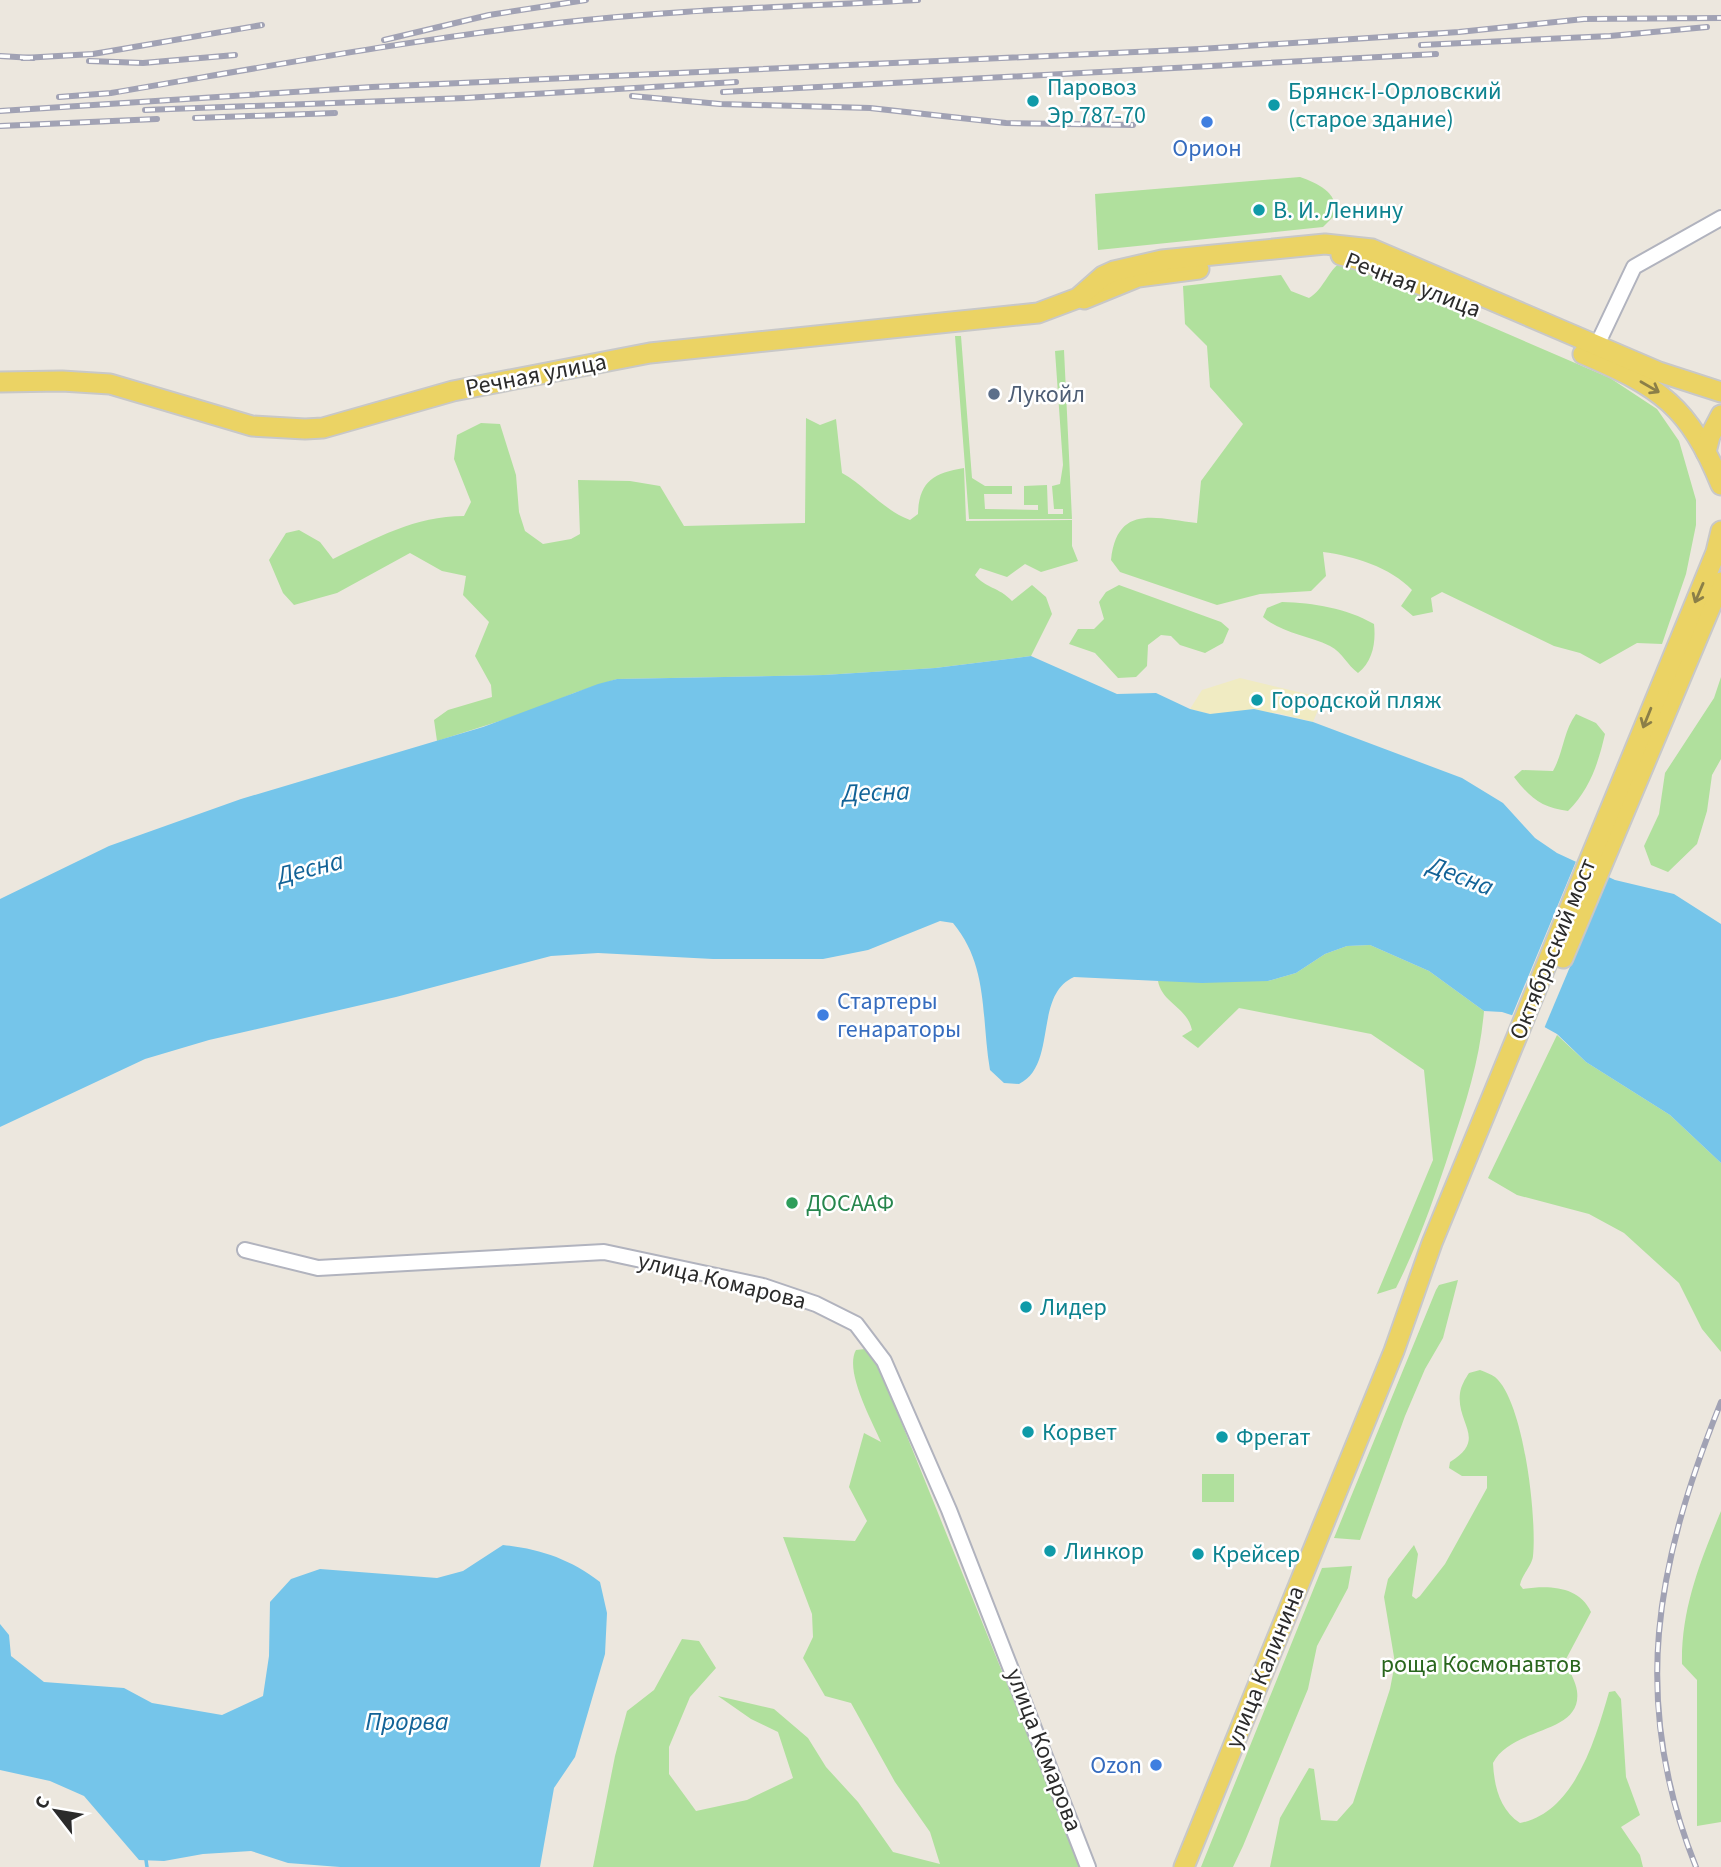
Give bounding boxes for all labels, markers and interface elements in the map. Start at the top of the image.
place label: Паровоз Эр 787-70 [1047,70,1146,133]
place label: Брянск-I-Орловский (старое здание) [1288,74,1502,137]
marker: Паровоз Эр 787-70 [1025,93,1041,109]
marker: Брянск-I-Орловский (старое здание) [1266,97,1282,113]
marker: Орион [1199,114,1215,130]
place label: Орион [1172,131,1242,166]
place label: В. И. Ленину [1273,193,1403,228]
marker: В. И. Ленину [1251,202,1267,218]
street label: Речная улица [1340,243,1486,327]
street label: Речная улица [463,344,609,406]
place label: Лукойл [1008,377,1085,412]
one-way arrow [1639,380,1659,394]
marker: Лукойл [986,386,1002,402]
one-way arrow [1692,582,1705,604]
place label: Городской пляж [1271,683,1442,718]
marker: Городской пляж [1249,692,1265,708]
one-way arrow [1640,707,1653,728]
water label: Десна [839,772,911,812]
water label: Десна [271,842,347,895]
water label: Десна [1421,846,1499,905]
street label: Октябрьский мост [1501,853,1605,1045]
place label: Стартеры генараторы [837,984,961,1047]
marker: Стартеры генараторы [815,1007,831,1023]
place label: ДОСААФ [806,1186,894,1221]
marker: ДОСААФ [784,1195,800,1211]
street label: улица Комарова [634,1243,810,1319]
place label: Лидер [1040,1290,1107,1325]
marker: Лидер [1018,1299,1034,1315]
place label: Корвет [1042,1415,1117,1450]
place label: Фрегат [1236,1420,1311,1455]
marker: Корвет [1020,1424,1036,1440]
marker: Фрегат [1214,1429,1230,1445]
place label: Линкор [1064,1534,1144,1569]
place label: Крейсер [1212,1537,1300,1572]
marker: Линкор [1042,1543,1058,1559]
marker: Крейсер [1190,1546,1206,1562]
street label: улица Калинина [1216,1580,1314,1754]
park label: роща Космонавтов [1381,1647,1581,1682]
street label: улица Комарова [997,1663,1091,1837]
water label: Прорва [365,1703,449,1740]
place label: Ozon [1090,1748,1142,1783]
marker: Ozon [1148,1757,1164,1773]
north arrow [21,1776,91,1846]
text: С [28,1791,57,1815]

